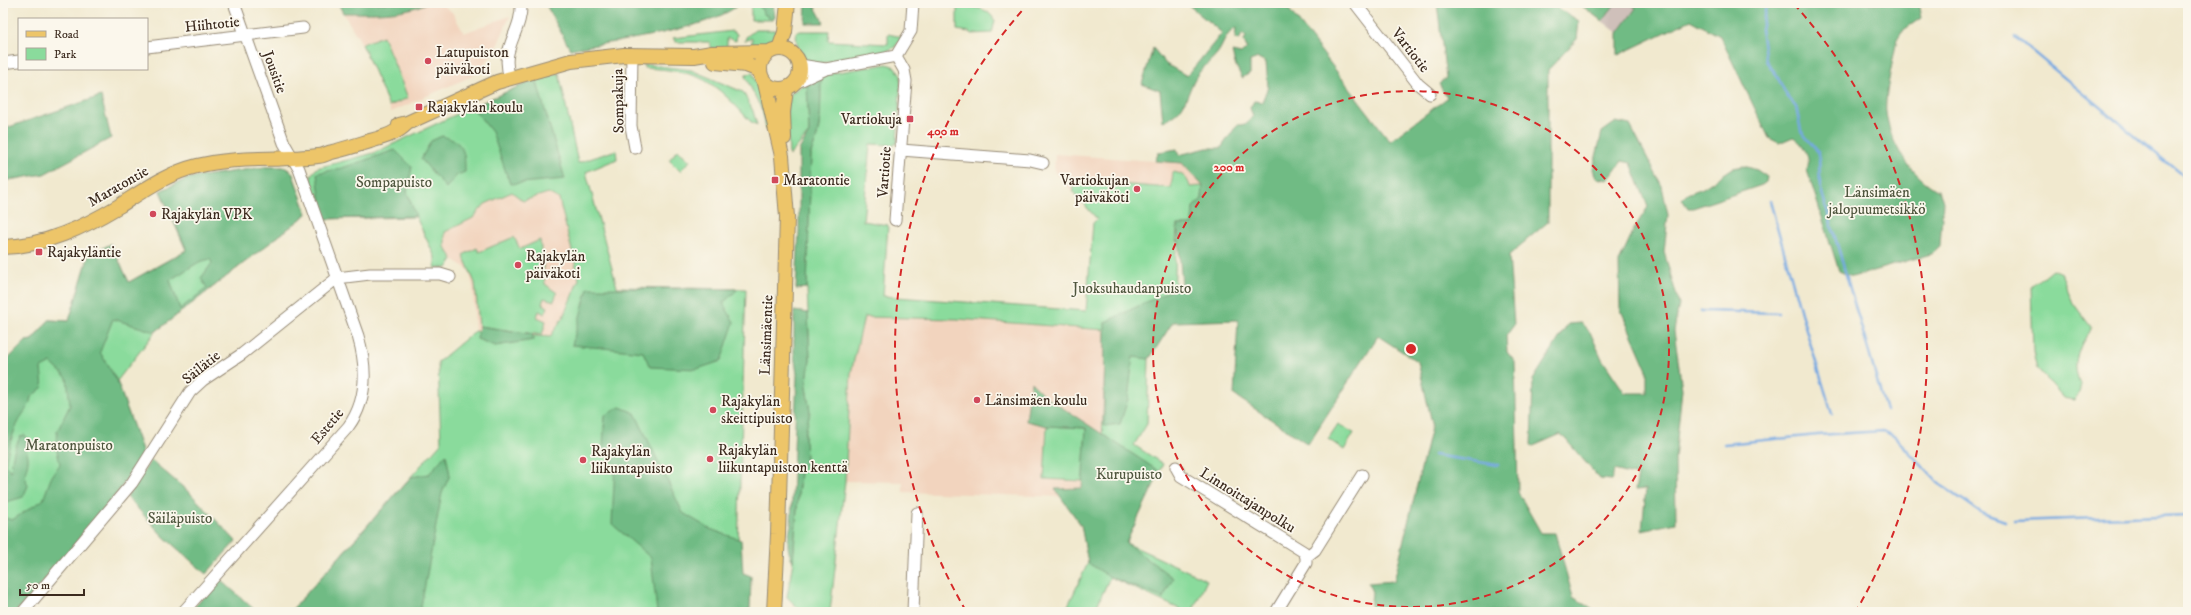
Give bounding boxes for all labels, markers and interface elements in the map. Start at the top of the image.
street label: Hiihtotie [184,12,240,37]
legend [18,18,148,70]
street label: Vartiotie [1387,23,1434,76]
text: Road [54,27,79,42]
place label: Latupuiston päiväkoti [435,43,509,79]
street label: Jousitie [257,46,291,96]
text: Park [54,47,76,62]
marker: Latupuiston päiväkoti [423,56,433,66]
street label: Sompakuja [608,68,629,134]
place label: Rajakylän koulu [427,98,523,117]
marker: Rajakylän koulu [414,102,424,112]
place label: Vartiokuja [840,110,903,129]
marker: Vartiokuja [905,114,915,124]
text: 400 m [926,124,959,139]
street label: Vartiotie [873,146,896,199]
text: 200 m [1214,160,1244,175]
street label: Maratontie [85,162,152,211]
place label: Maratontie [783,171,850,190]
place label: Vartiokujan päiväköti [1059,171,1129,207]
park label: Sompapuisto [356,173,432,192]
marker: Maratontie [770,175,780,185]
park label: Länsimäen jalopuumetsikkö [1827,183,1925,219]
marker: Vartiokujan päiväköti [1132,184,1142,194]
place label: Rajakylän VPK [161,205,253,224]
marker: Rajakylän VPK [148,209,158,219]
place label: Rajakyläntie [47,243,121,262]
marker: Rajakyläntie [34,247,44,257]
place label: Rajakylän päiväkoti [525,247,585,283]
marker: Rajakylän päiväkoti [513,260,523,270]
park label: Juoksuhaudanpuisto [1071,279,1191,298]
street label: Länsimäentie [756,295,777,376]
centre of rings [1404,342,1418,356]
street label: Säilätie [178,346,224,389]
place label: Länsimäen koulu [985,391,1087,410]
place label: Rajakylän skeittipuisto [721,392,793,428]
marker: Länsimäen koulu [972,395,982,405]
street label: Estetie [307,404,348,448]
marker: Rajakylän skeittipuisto [708,405,718,415]
park label: Maratonpuisto [25,436,113,455]
place label: Rajakylän liikuntapuiston kenttä [718,441,848,477]
place label: Rajakylän liikuntapuisto [591,442,673,478]
marker: Rajakylän liikuntapuiston kenttä [705,454,715,464]
marker: Rajakylän liikuntapuisto [578,455,588,465]
street label: Linnoittajanpolku [1196,463,1299,537]
park label: Kurupuisto [1096,465,1162,484]
park label: Säiläpuisto [148,509,212,528]
scale bar [20,571,84,597]
text: 50 m [26,578,50,593]

